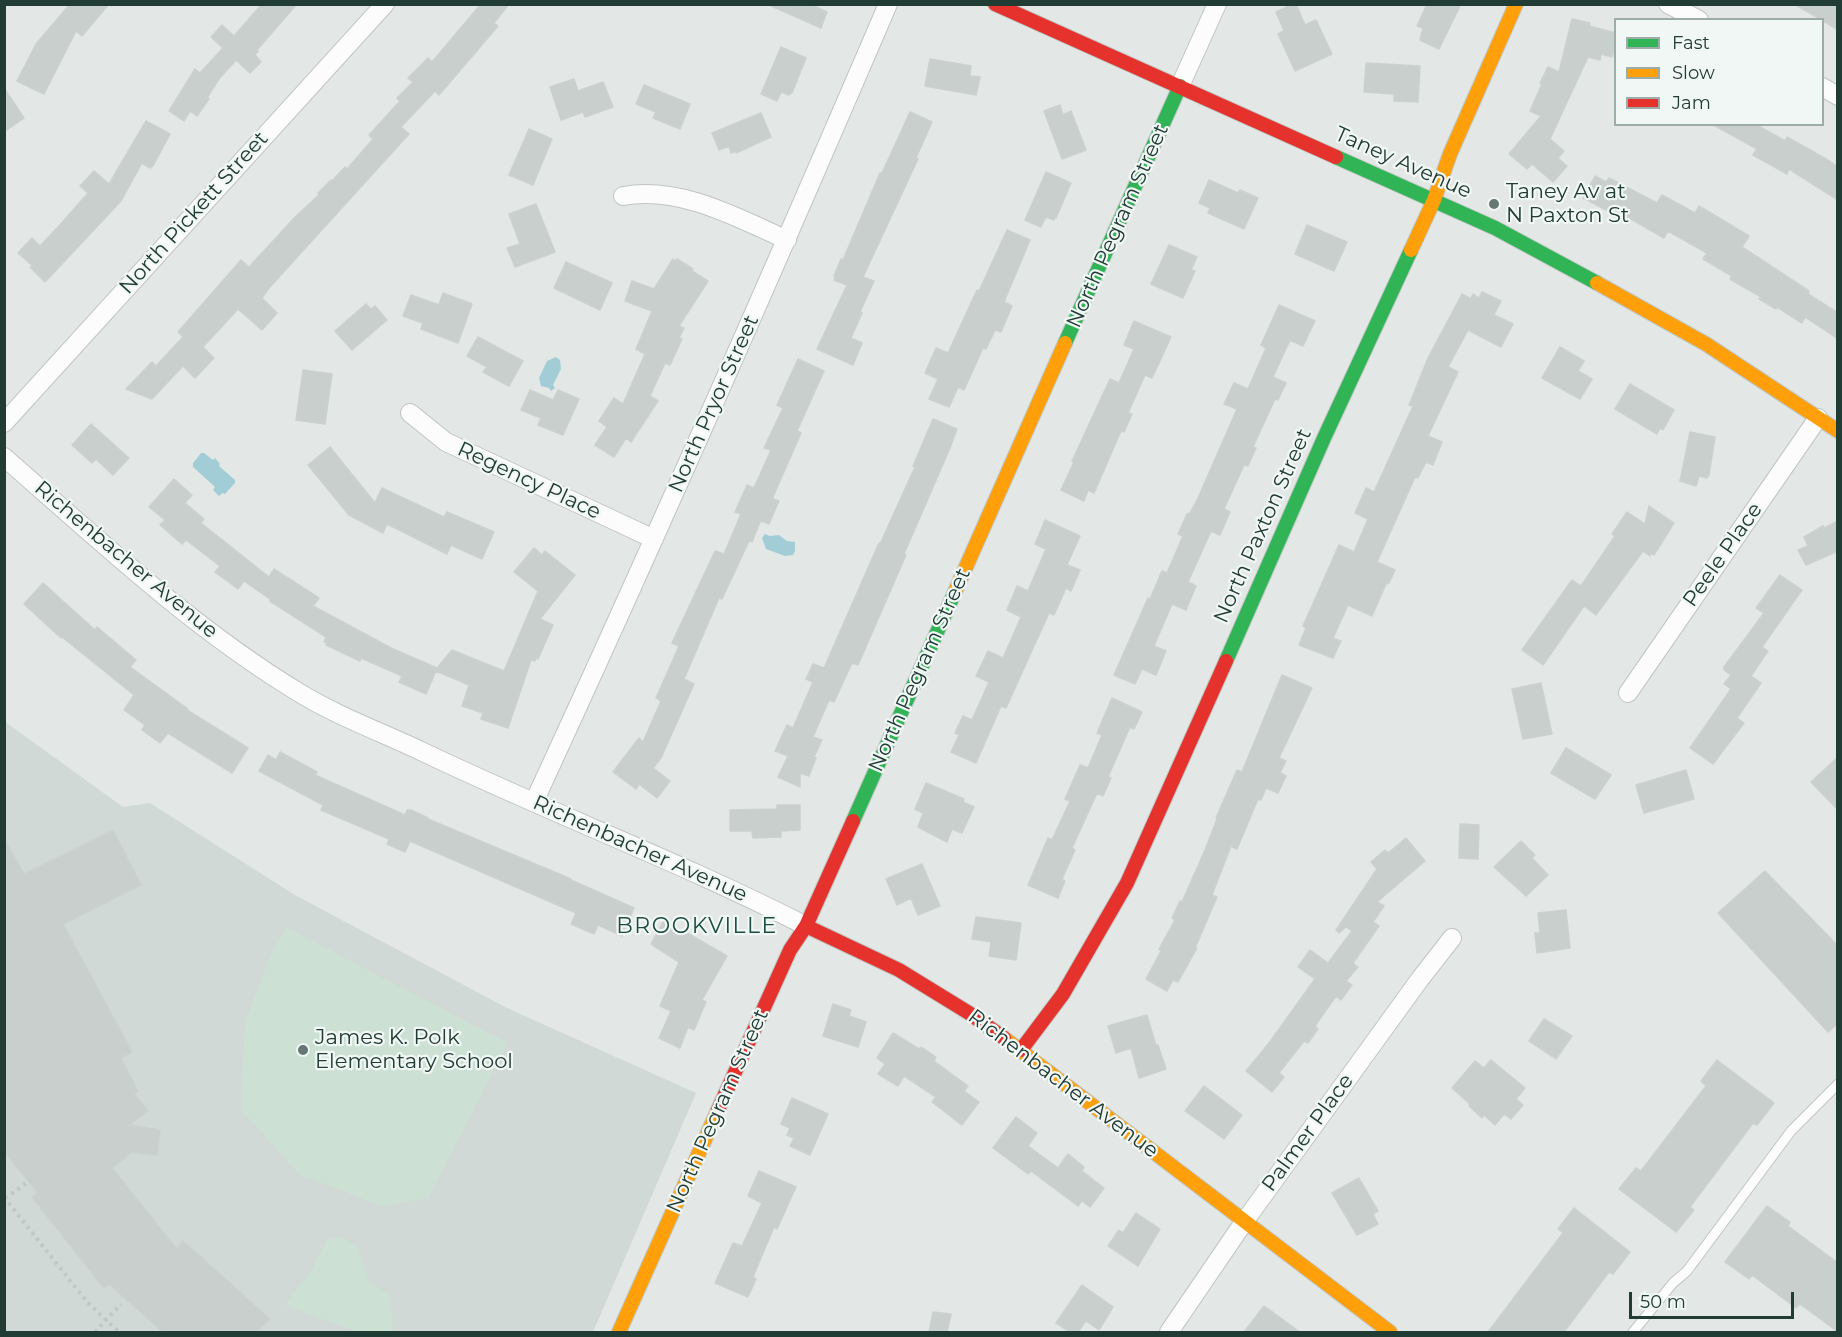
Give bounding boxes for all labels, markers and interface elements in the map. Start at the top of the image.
legend [1614,18,1824,126]
text: Fast [1672,32,1710,54]
text: Slow [1672,62,1715,84]
text: Jam [1672,92,1711,114]
street label: North Pegram Street [1062,120,1174,332]
street label: Taney Avenue [1331,122,1475,204]
street label: North Pickett Street [114,126,274,300]
place label: Taney Av at N Paxton St [1506,179,1629,229]
marker: Taney Av at N Paxton St [1487,197,1501,211]
street label: North Pryor Street [663,311,765,497]
street label: North Paxton Street [1209,425,1317,627]
street label: Regency Place [453,437,605,525]
street label: Richenbacher Avenue [29,476,223,644]
street label: Peele Place [1678,498,1768,612]
street label: North Pegram Street [864,564,976,776]
street label: Richenbacher Avenue [529,790,751,908]
district label: BROOKVILLE [616,914,778,940]
street label: Richenbacher Avenue [963,1004,1163,1164]
street label: North Pegram Street [662,1005,774,1217]
place label: James K. Polk Elementary School [315,1025,513,1075]
marker: James K. Polk Elementary School [296,1043,310,1057]
street label: Palmer Place [1257,1069,1359,1197]
scale bar [1632,1280,1797,1318]
text: 50 m [1640,1291,1686,1313]

